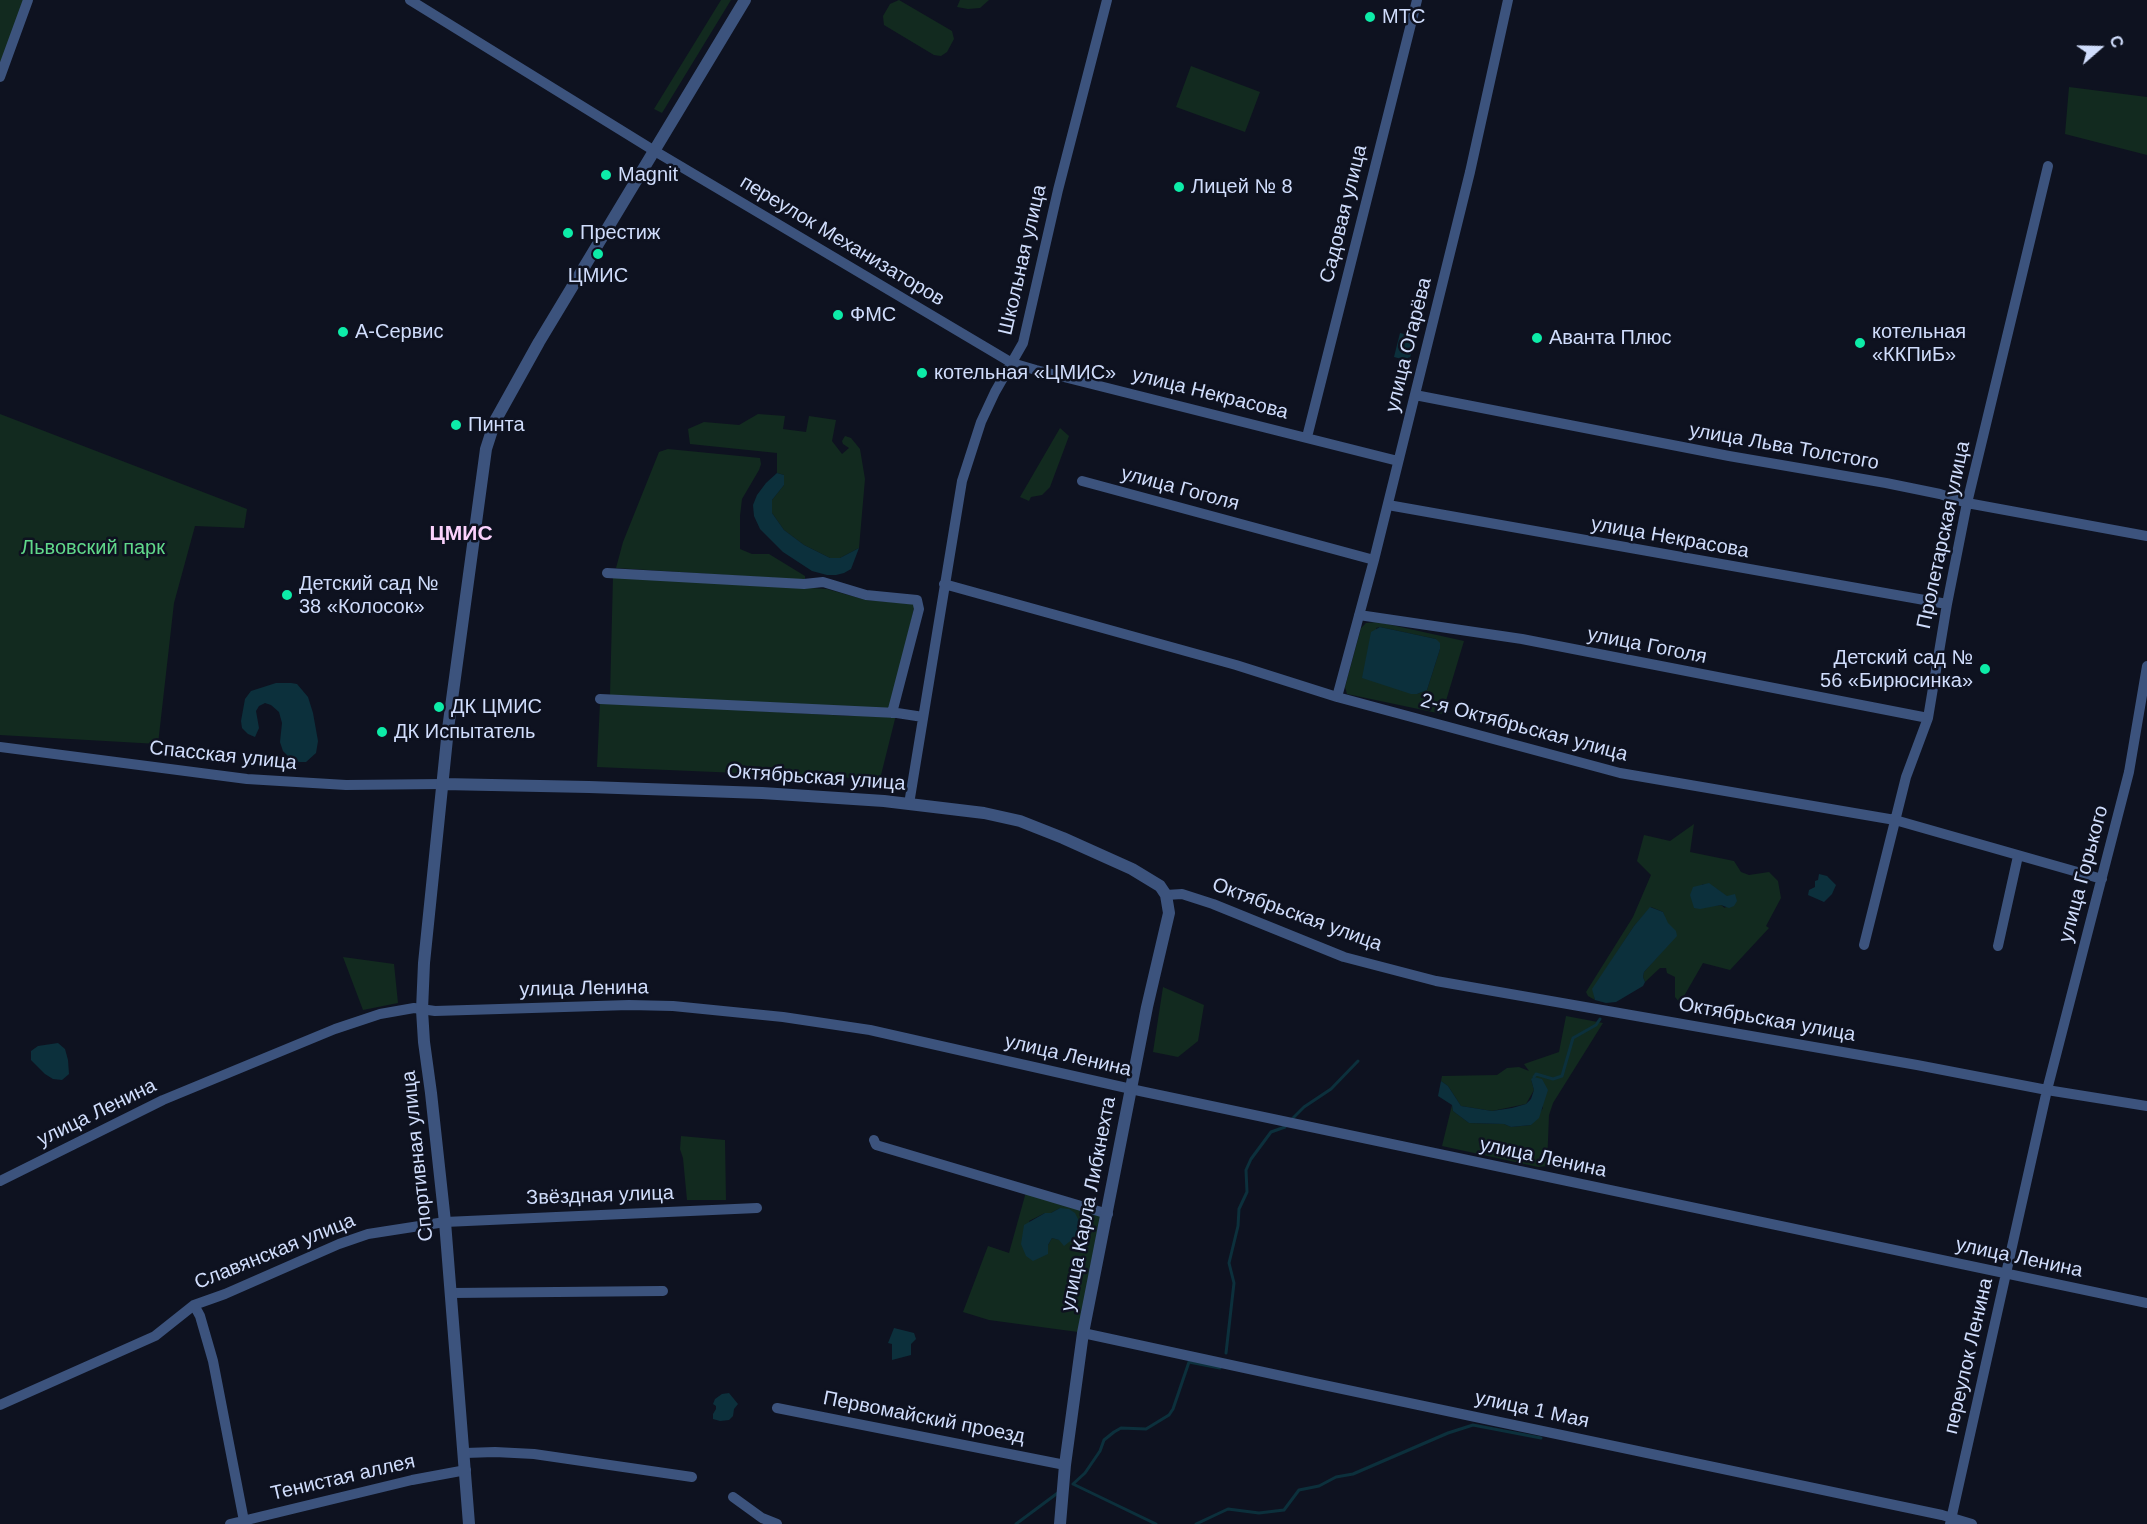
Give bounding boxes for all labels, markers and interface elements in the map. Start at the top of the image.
place label: МТС [1382,5,1425,29]
marker: МТС [1363,10,1377,24]
north arrow [2069,18,2129,78]
text: С [2106,33,2126,50]
street label: Садовая улица [1315,142,1373,286]
place label: Magnit [618,163,678,187]
marker: Magnit [599,168,613,182]
street label: переулок Механизаторов [735,170,949,312]
place label: Лицей № 8 [1191,175,1293,199]
marker: Лицей № 8 [1172,180,1186,194]
street label: Школьная улица [994,182,1052,338]
place label: Престиж [580,221,660,245]
marker: Престиж [561,226,575,240]
marker: ЦМИС [591,247,605,261]
place label: ЦМИС [568,264,628,288]
street label: улица Огарёва [1381,275,1437,415]
place label: ФМС [850,303,896,327]
marker: ФМС [831,308,845,322]
place label: A-Сервис [355,320,443,344]
place label: котельная «ККПиБ» [1872,320,1966,367]
marker: A-Сервис [336,325,350,339]
place label: Аванта Плюс [1549,326,1672,350]
marker: Аванта Плюс [1530,331,1544,345]
marker: котельная «ККПиБ» [1853,336,1867,350]
place label: котельная «ЦМИС» [934,361,1116,385]
street label: улица Некрасова [1129,363,1291,425]
marker: котельная «ЦМИС» [915,366,929,380]
place label: Пинта [468,413,525,437]
marker: Пинта [449,418,463,432]
street label: улица Льва Толстого [1687,418,1881,476]
street label: Пролетарская улица [1912,439,1976,631]
street label: улица Гоголя [1118,462,1242,516]
street label: улица Некрасова [1589,512,1751,564]
district label: ЦМИС [429,521,493,547]
park label: Львовский парк [21,536,165,560]
place label: Детский сад № 38 «Колосок» [299,572,438,619]
marker: Детский сад № 38 «Колосок» [280,588,294,602]
street label: улица Гоголя [1585,623,1709,669]
place label: Детский сад № 56 «Бирюсинка» [1820,646,1973,693]
marker: Детский сад № 56 «Бирюсинка» [1978,662,1992,676]
street label: 2-я Октябрьская улица [1418,689,1630,767]
place label: ДК ЦМИС [451,695,542,719]
marker: ДК ЦМИС [432,700,446,714]
place label: ДК Испытатель [394,720,535,744]
marker: ДК Испытатель [375,725,389,739]
street label: Спасская улица [148,736,298,776]
street label: Октябрьская улица [726,760,906,796]
street label: улица Горького [2054,803,2114,945]
street label: Октябрьская улица [1209,873,1385,957]
street label: улица Ленина [519,976,649,1002]
street label: Октябрьская улица [1677,993,1857,1047]
street label: улица Ленина [1002,1030,1134,1082]
street label: Спортивная улица [397,1069,439,1243]
street label: улица Ленина [34,1074,160,1152]
street label: улица Карла Либкнехта [1056,1095,1122,1313]
street label: улица Ленина [1477,1133,1609,1183]
street label: Звёздная улица [526,1181,674,1211]
street label: Славянская улица [191,1209,359,1295]
street label: улица Ленина [1953,1233,2085,1283]
street label: переулок Ленина [1939,1276,1999,1436]
street label: улица 1 Мая [1473,1386,1591,1434]
street label: Первомайский проезд [821,1387,1027,1449]
street label: Тенистая аллея [269,1450,417,1506]

